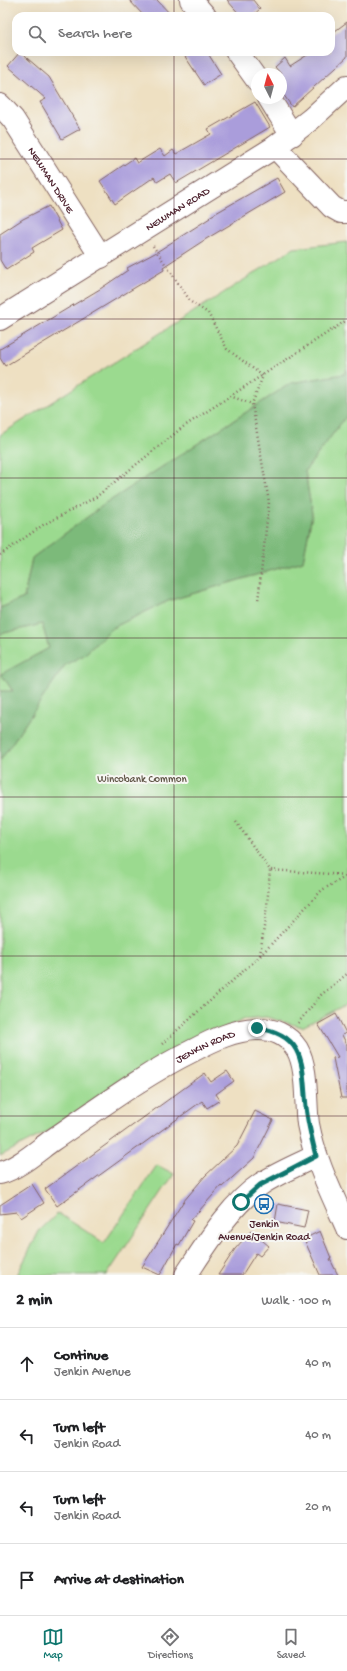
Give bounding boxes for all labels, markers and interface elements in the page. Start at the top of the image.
search box [12,12,335,56]
icon: search [26,23,48,45]
text: Search here [58,25,132,43]
north arrow [251,68,287,104]
street label: NEWMAN DRIVE [24,145,76,217]
street label: NEWMAN ROAD [144,185,213,234]
park label: Wincobank Common [97,774,187,786]
route end [248,1019,266,1037]
street label: JENKIN ROAD [174,1029,238,1066]
route start [232,1193,250,1211]
bus stop icon: Jenkin Avenue/Jenkin Road [253,1193,275,1215]
place label: Jenkin Avenue/Jenkin Road [218,1219,311,1244]
text: 2 min [16,1291,52,1311]
text: Walk · 100 m [262,1294,331,1309]
text: Continue [54,1347,108,1365]
icon: ahead [16,1353,38,1375]
text: 40 m [305,1356,331,1371]
text: Jenkin Avenue [54,1365,131,1380]
text: Turn left [54,1419,105,1437]
icon: left [16,1425,38,1447]
text: 40 m [305,1428,331,1443]
text: Jenkin Road [54,1437,120,1452]
text: Turn left [54,1491,105,1509]
icon: left [16,1497,38,1519]
text: 20 m [305,1500,331,1515]
text: Jenkin Road [54,1509,120,1524]
icon: arrive [16,1569,38,1591]
text: Arrive at destination [54,1571,184,1589]
tab: Map [42,1626,64,1662]
tab: Directions [148,1626,193,1662]
tab: Saved [277,1626,305,1662]

